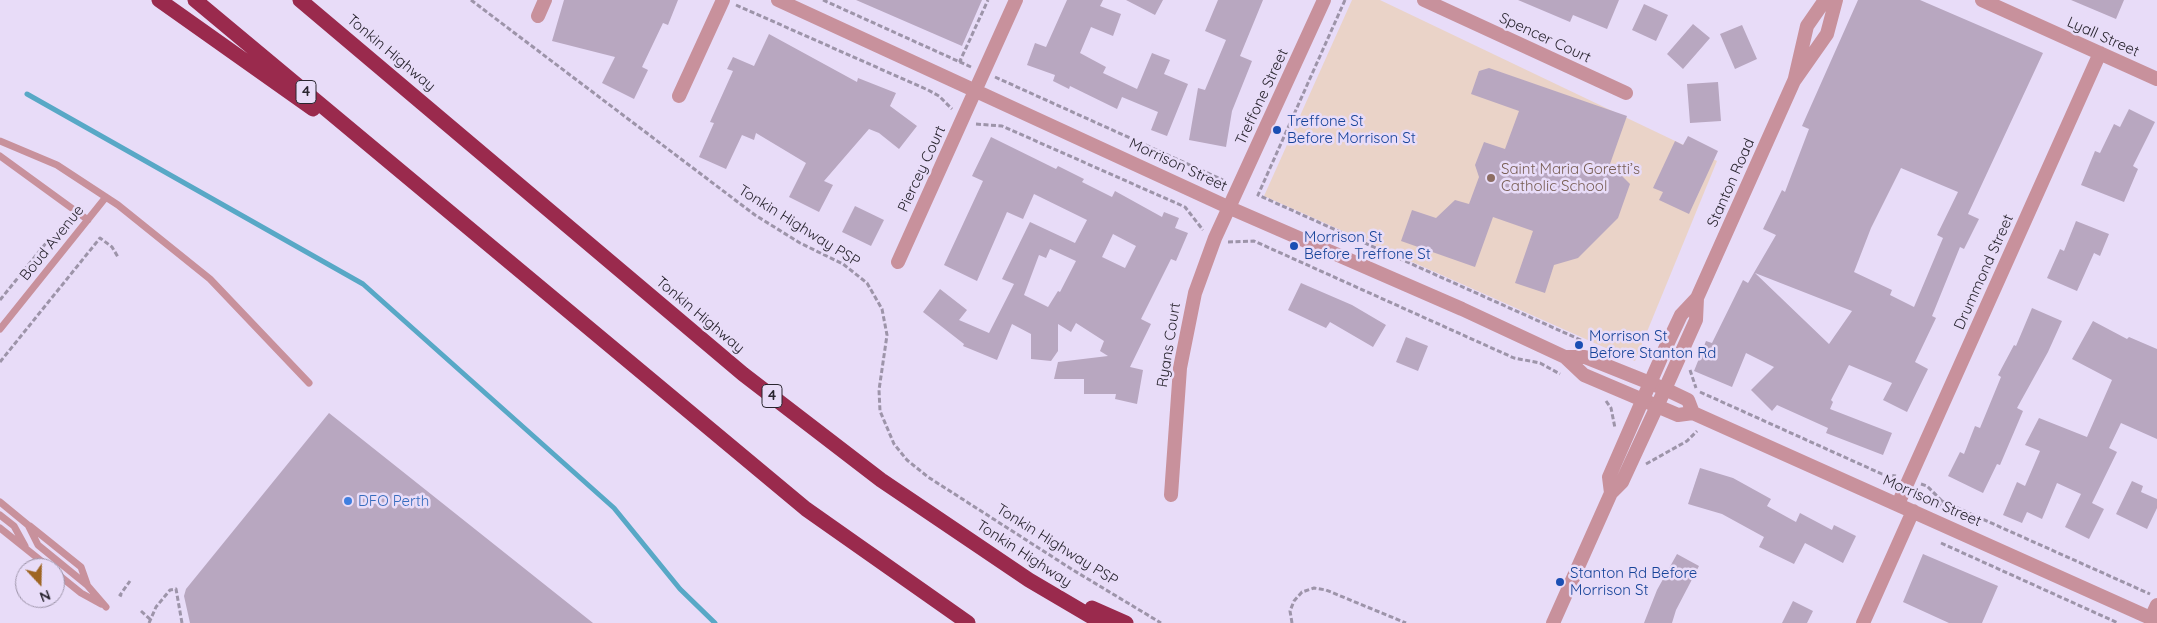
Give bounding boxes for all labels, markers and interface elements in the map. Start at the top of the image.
street label: Spencer Court [1496,9,1594,67]
street label: Tonkin Highway [343,11,439,95]
street label: Lyall Street [2064,13,2142,61]
street label: Treffone Street [1232,46,1292,148]
road number: 4 [296,80,316,104]
place label: Treffone St Before Morrison St [1287,112,1416,147]
street label: Piercey Court [894,123,950,215]
marker: Treffone St Before Morrison St [1271,124,1283,136]
street label: Morrison Street [1126,134,1230,196]
street label: Stanton Road [1703,136,1759,230]
place label: Saint Maria Goretti’s Catholic School [1501,160,1640,195]
marker: Saint Maria Goretti’s Catholic School [1485,172,1497,184]
street label: Tonkin Highway PSP [735,181,863,271]
street label: Boud Avenue [16,202,88,284]
street label: Drummond Street [1950,212,2018,332]
place label: Morrison St Before Treffone St [1304,228,1431,263]
marker: Morrison St Before Treffone St [1288,240,1300,252]
street label: Tonkin Highway [652,273,748,357]
street label: Ryans Court [1153,301,1185,389]
place label: Morrison St Before Stanton Rd [1589,327,1716,362]
marker: Morrison St Before Stanton Rd [1573,339,1585,351]
road number: 4 [762,384,782,408]
street label: Morrison Street [1880,471,1984,531]
place label: DFO Perth [358,492,429,510]
marker: DFO Perth [342,495,354,507]
street label: Tonkin Highway PSP [993,500,1121,590]
street label: Tonkin Highway [973,517,1075,591]
north arrow [15,558,65,608]
place label: Stanton Rd Before Morrison St [1570,564,1697,599]
marker: Stanton Rd Before Morrison St [1554,576,1566,588]
text: N [37,586,53,606]

